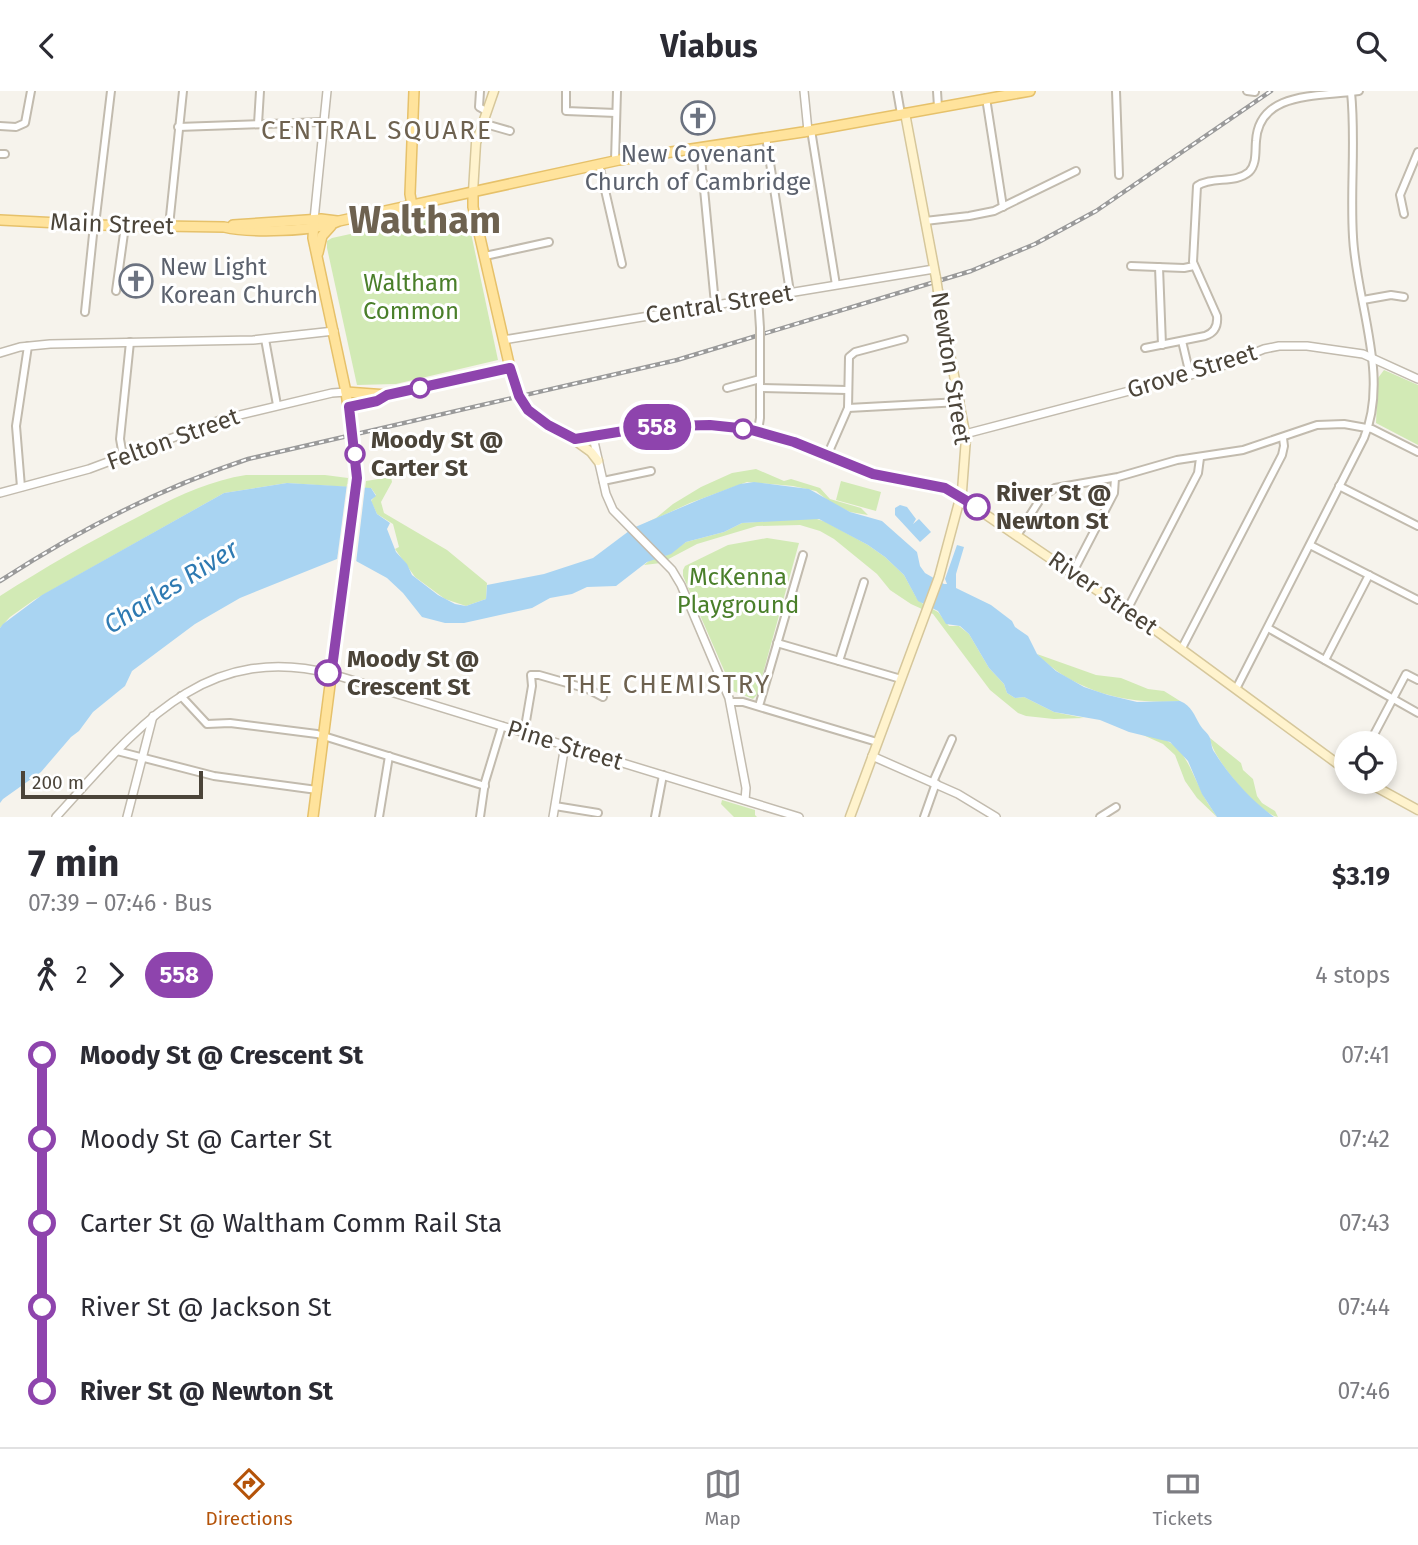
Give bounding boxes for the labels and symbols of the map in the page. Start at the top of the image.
church icon: New Covenant Church of Cambridge [679,99,717,137]
district label: CENTRAL SQUARE [261,115,493,146]
place label: New Covenant Church of Cambridge [585,140,811,196]
district label: Waltham [349,197,501,243]
street label: Main Street [50,208,175,240]
place label: New Light Korean Church [160,253,318,309]
church icon: New Light Korean Church [117,262,155,300]
park label: Waltham Common [363,269,459,325]
street label: Central Street [643,279,795,329]
street label: Newton Street [925,289,977,447]
street label: Grove Street [1124,338,1260,404]
unlabelled marker [410,378,430,398]
street label: Felton Street [103,402,243,476]
line badge: 558 [617,404,697,450]
unlabelled marker [733,419,753,439]
place label: Moody St @ Carter St [371,426,504,482]
marker: Moody St @ Carter St [345,444,365,464]
place label: River St @ Newton St [996,479,1111,535]
marker: River St @ Newton St [964,494,990,520]
water label: Charles River [98,533,245,640]
street label: River Street [1043,545,1163,641]
park label: McKenna Playground [677,563,799,619]
place label: Moody St @ Crescent St [347,645,480,701]
marker: Moody St @ Crescent St [315,660,341,686]
district label: THE CHEMISTRY [563,669,771,700]
street label: Pine Street [504,714,626,776]
scale bar [21,768,203,800]

